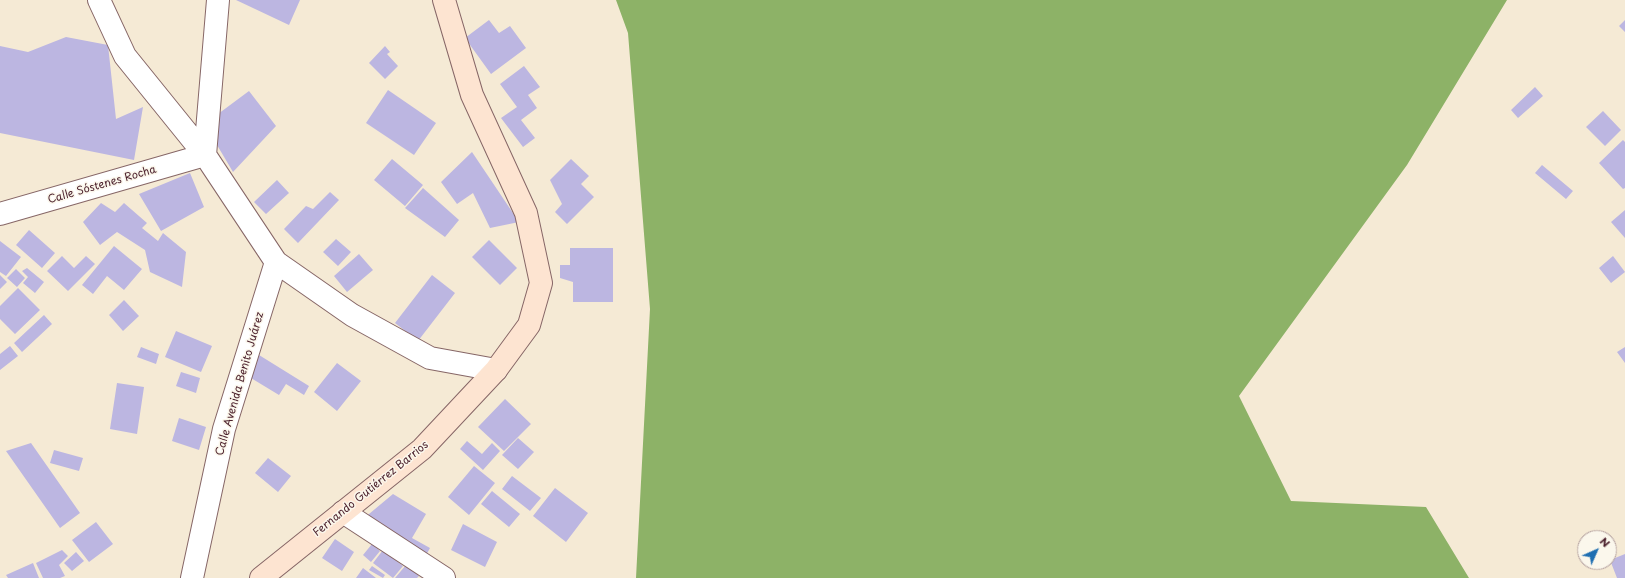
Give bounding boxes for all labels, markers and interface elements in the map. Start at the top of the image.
street label: Calle Sóstenes Rocha [46,163,158,207]
street label: Calle Avenida Benito Juárez [213,311,267,457]
street label: Fernando Gutiérrez Barrios [311,438,431,540]
north arrow [1577,530,1617,570]
text: N [1596,533,1614,551]

